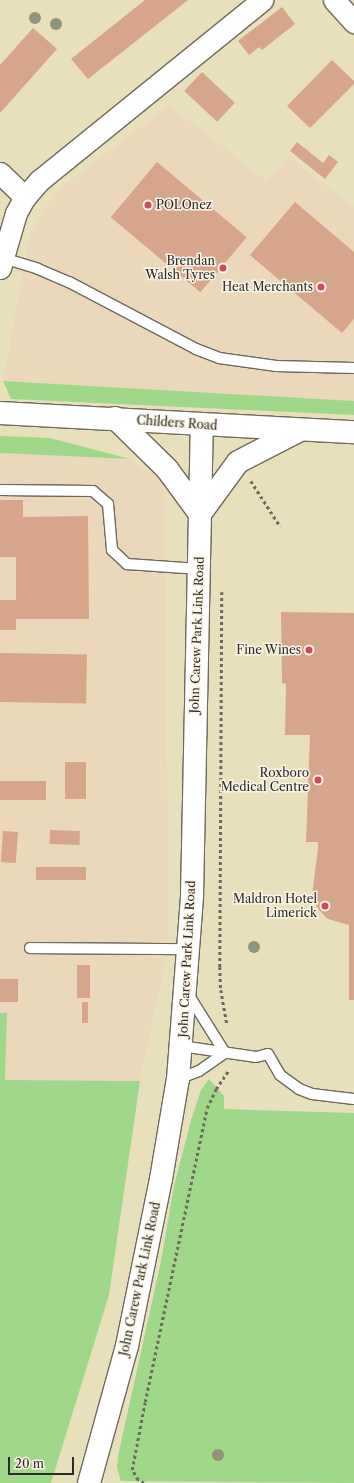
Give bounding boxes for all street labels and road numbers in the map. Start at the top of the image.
street label: Childers Road [136,413,218,433]
street label: John Carew Park Link Road [187,556,207,714]
street label: John Carew Park Link Road [176,880,198,1038]
street label: John Carew Park Link Road [117,1200,163,1358]

